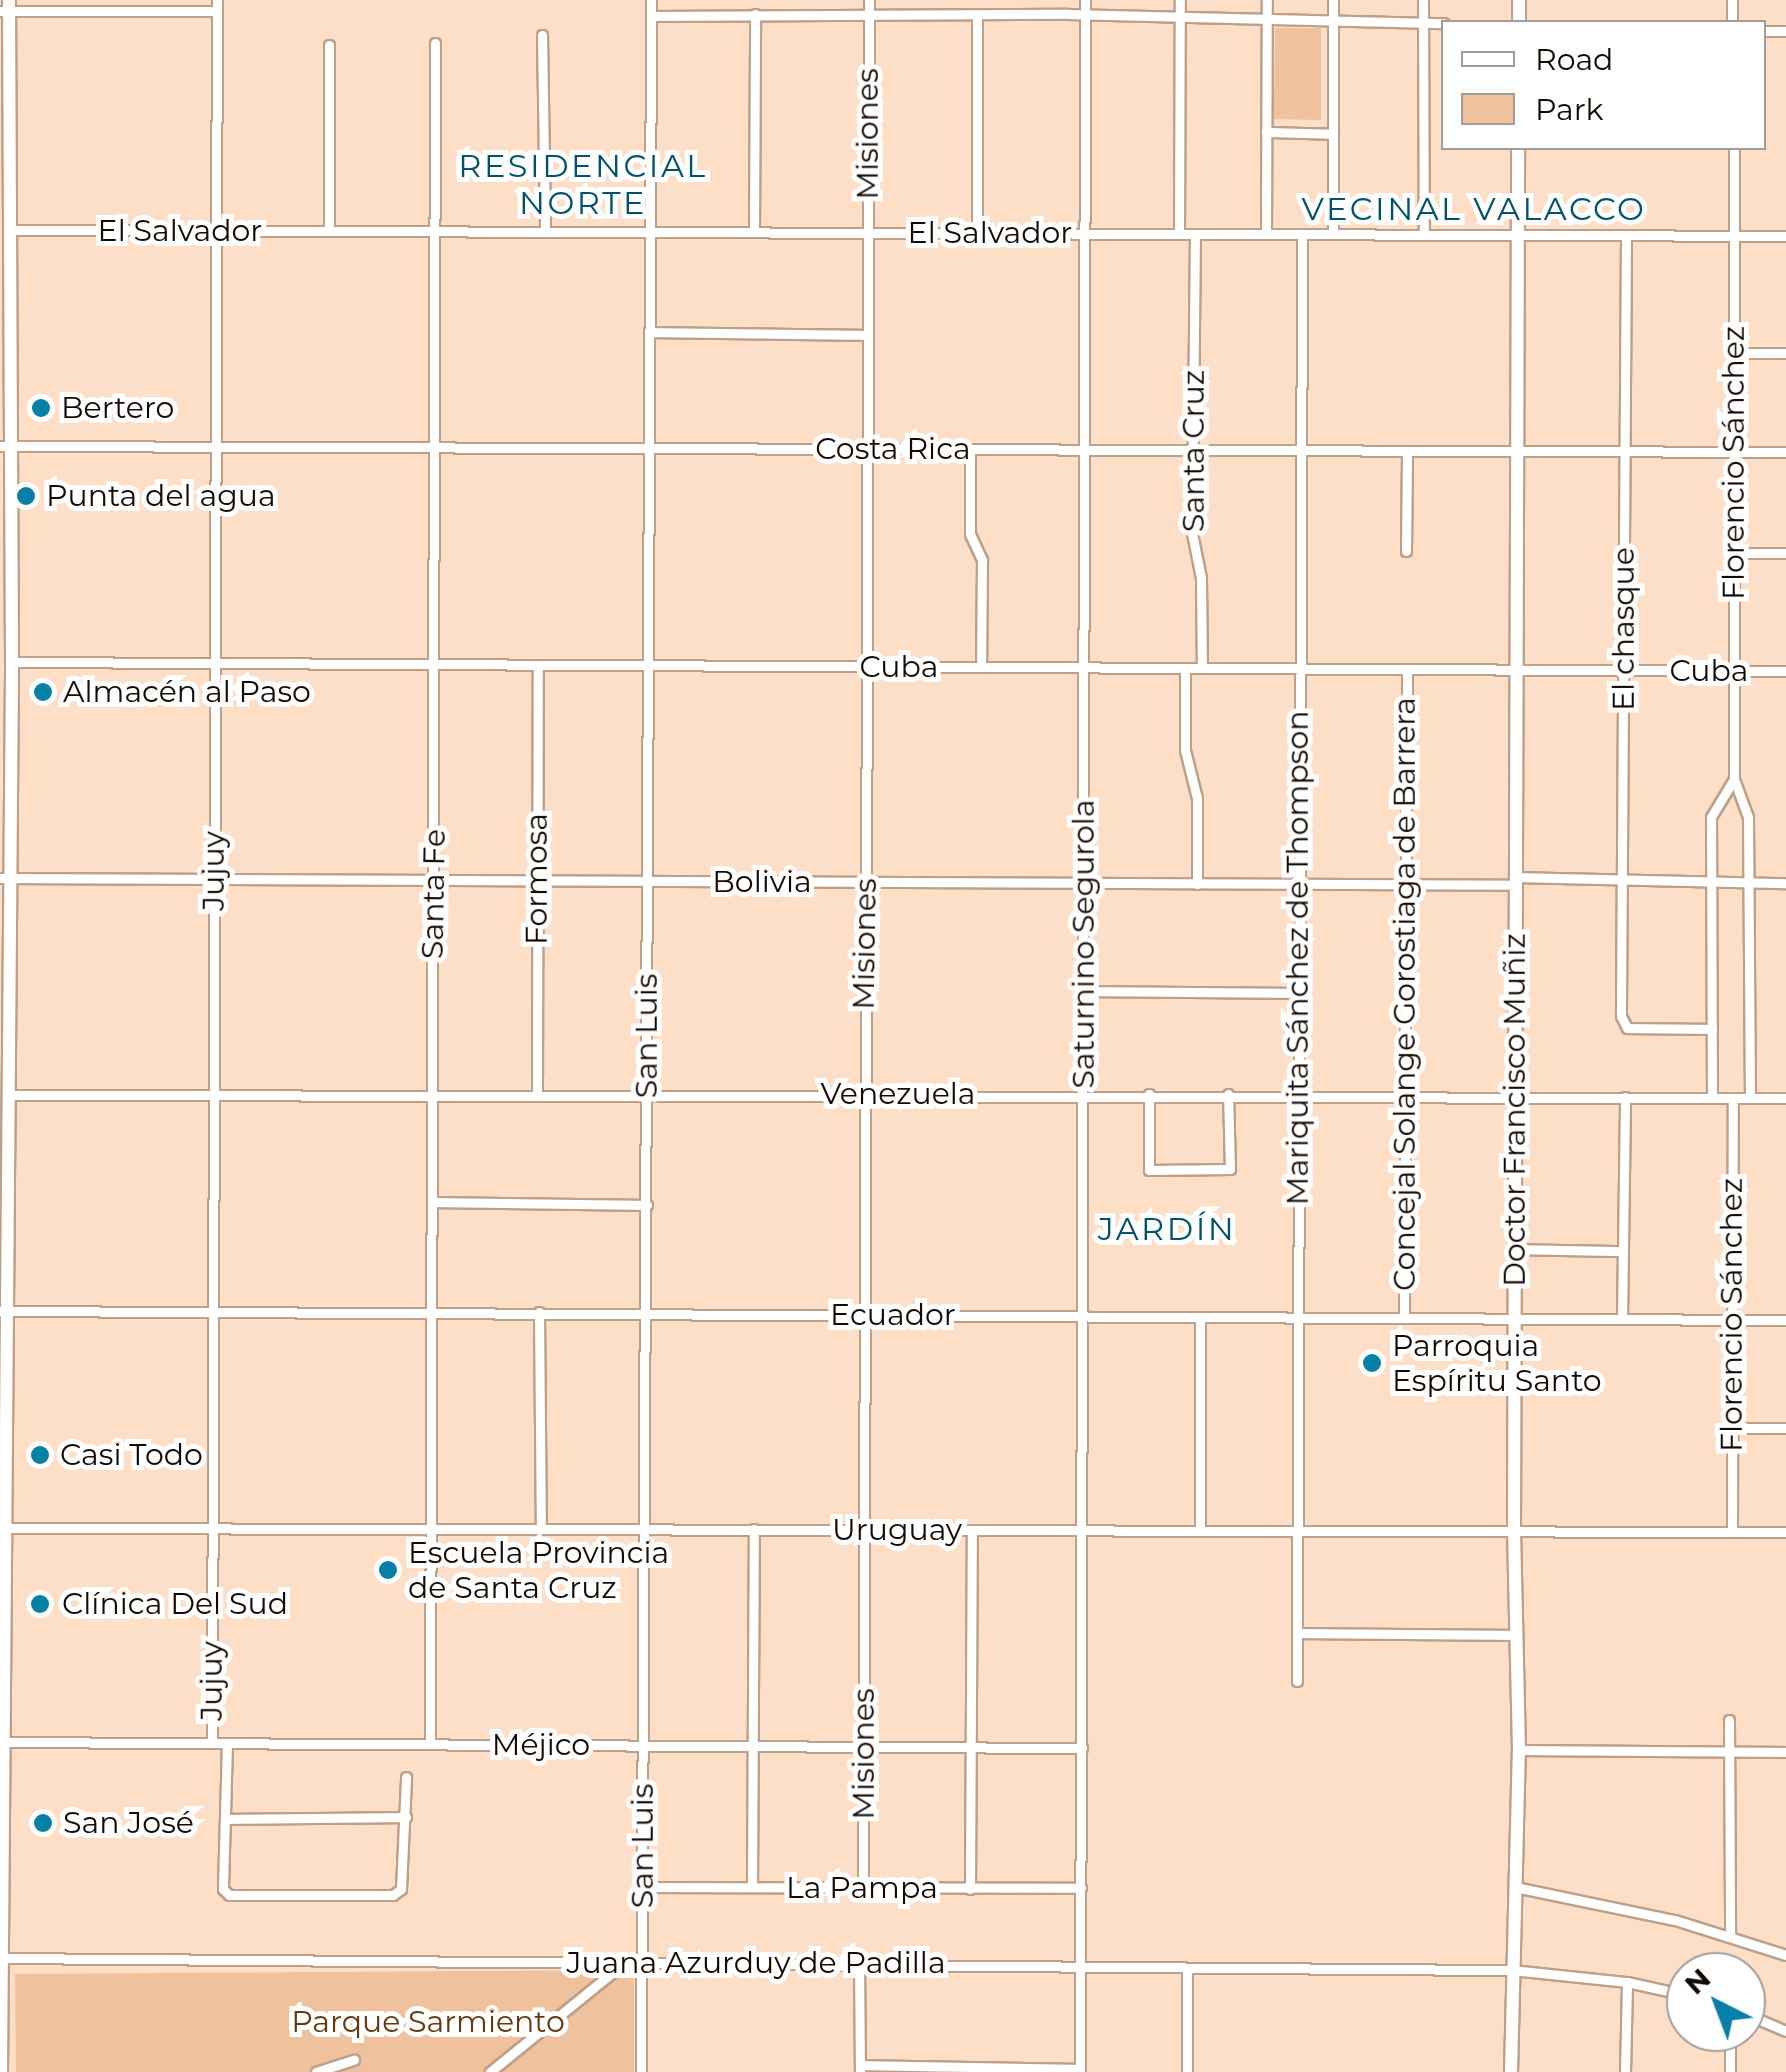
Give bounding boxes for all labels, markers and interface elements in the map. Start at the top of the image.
legend [1441,20,1766,150]
text: Road [1535,41,1613,78]
street label: Misiones [850,68,886,200]
text: Park [1535,91,1604,128]
district label: RESIDENCIAL NORTE [458,148,708,223]
district label: VECINAL VALACCO [1302,190,1646,228]
street label: El Salvador [98,213,262,249]
street label: El Salvador [908,215,1072,251]
street label: Florencio Sánchez [1716,326,1752,600]
street label: Santa Cruz [1176,370,1212,532]
place label: Bertero [61,390,174,426]
marker: Bertero [30,397,52,419]
street label: Costa Rica [815,431,971,467]
place label: Punta del agua [46,478,276,514]
marker: Punta del agua [15,485,37,507]
street label: El chasque [1606,547,1642,711]
street label: Cuba [860,649,938,685]
street label: Cuba [1670,653,1748,689]
place label: Almacén al Paso [63,674,311,710]
marker: Almacén al Paso [32,681,54,703]
street label: Concejal Solange Gorostiaga de Barrera [1387,697,1423,1291]
street label: Mariquita Sánchez de Thompson [1280,711,1316,1205]
street label: Saturnino Segurola [1066,799,1102,1089]
street label: Formosa [519,813,555,945]
street label: Santa Fe [415,829,453,959]
street label: Jujuy [196,831,232,911]
street label: Bolivia [712,864,812,900]
street label: Misiones [846,878,884,1010]
street label: Doctor Francisco Muñiz [1497,933,1533,1287]
street label: San Luis [629,974,665,1098]
street label: Venezuela [820,1076,976,1112]
street label: Florencio Sánchez [1714,1178,1750,1452]
district label: JARDÍN [1098,1210,1236,1248]
street label: Ecuador [830,1297,956,1333]
place label: Parroquia Espíritu Santo [1392,1328,1602,1398]
marker: Parroquia Espíritu Santo [1361,1352,1383,1374]
place label: Casi Todo [60,1437,203,1473]
marker: Casi Todo [29,1444,51,1466]
street label: Uruguay [832,1512,962,1548]
place label: Escuela Provincia de Santa Cruz [408,1535,669,1606]
marker: Escuela Provincia de Santa Cruz [377,1559,399,1581]
place label: Clínica Del Sud [62,1586,288,1622]
marker: Clínica Del Sud [27,1591,53,1617]
street label: Jujuy [194,1641,230,1721]
street label: Misiones [846,1688,882,1820]
street label: Méjico [492,1727,590,1763]
street label: San Luis [625,1784,661,1908]
place label: San José [63,1805,194,1841]
marker: San José [32,1812,54,1834]
street label: La Pampa [786,1870,938,1906]
street label: Juana Azurduy de Padilla [566,1945,946,1981]
north arrow [1666,1952,1766,2052]
text: N [1677,1961,1717,2001]
park label: Parque Sarmiento [291,2004,565,2040]

